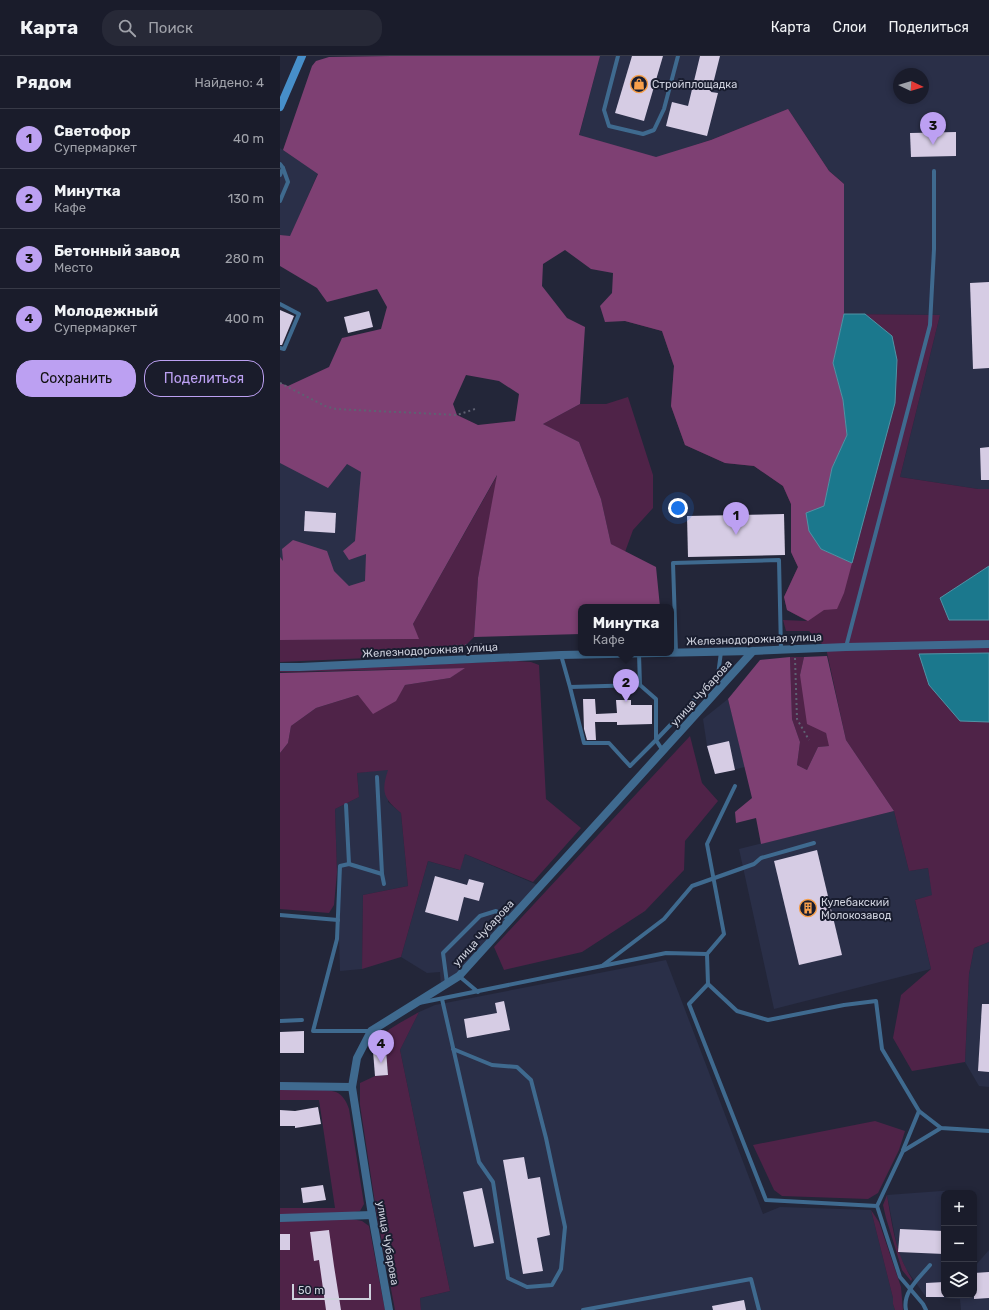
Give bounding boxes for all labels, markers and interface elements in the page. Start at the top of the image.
search box [102,10,382,46]
text: Карта [20,16,78,39]
icon: search [116,17,138,39]
text: Поиск [148,19,193,37]
text: Карта [771,19,811,36]
text: Слои [833,19,867,36]
text: Поделиться [889,19,969,36]
north arrow [893,68,929,104]
text: Рядом [16,72,72,92]
shop icon: Стройплощадка [629,74,649,94]
text: Найдено: 4 [195,75,264,90]
place label: Стройплощадка [652,78,737,91]
pin: 3 [920,112,946,145]
text: Светофор [54,122,131,140]
text: 1 [26,131,32,146]
text: 40 m [233,131,264,146]
text: Супермаркет [54,140,137,155]
text: Минутка [54,182,121,200]
text: 2 [25,191,33,206]
text: 130 m [228,191,264,206]
text: Кафе [54,200,86,215]
text: Бетонный завод [54,242,180,260]
text: 3 [25,251,33,266]
text: 280 m [225,251,264,266]
text: Место [54,260,93,275]
text: Молодежный [54,302,158,320]
text: 4 [25,311,33,326]
text: 400 m [225,311,264,326]
text: Супермаркет [54,320,137,335]
button: Сохранить [16,360,136,397]
button: Поделиться [144,360,264,397]
your location [668,498,688,518]
pin: 1 [723,502,749,535]
popup [578,604,674,656]
text: Минутка [593,614,659,632]
street label: Железнодорожная улица [686,631,822,648]
text: Кафе [593,632,625,647]
street label: Железнодорожная улица [362,640,498,661]
street label: улица Чубарова [668,657,735,729]
pin: 2 [613,669,639,702]
place label: Кулебакский Молокозавод [821,896,892,922]
street label: улица Чубарова [450,897,517,969]
building icon: Кулебакский Молокозавод [798,898,818,918]
pin: 4 [368,1030,394,1063]
map controls [941,1190,977,1298]
button: + [941,1190,977,1226]
street label: улица Чубарова [374,1200,401,1286]
button: − [941,1226,977,1262]
button: layers [941,1262,977,1298]
scale bar [292,1282,371,1301]
text: 50 m [298,1284,324,1297]

